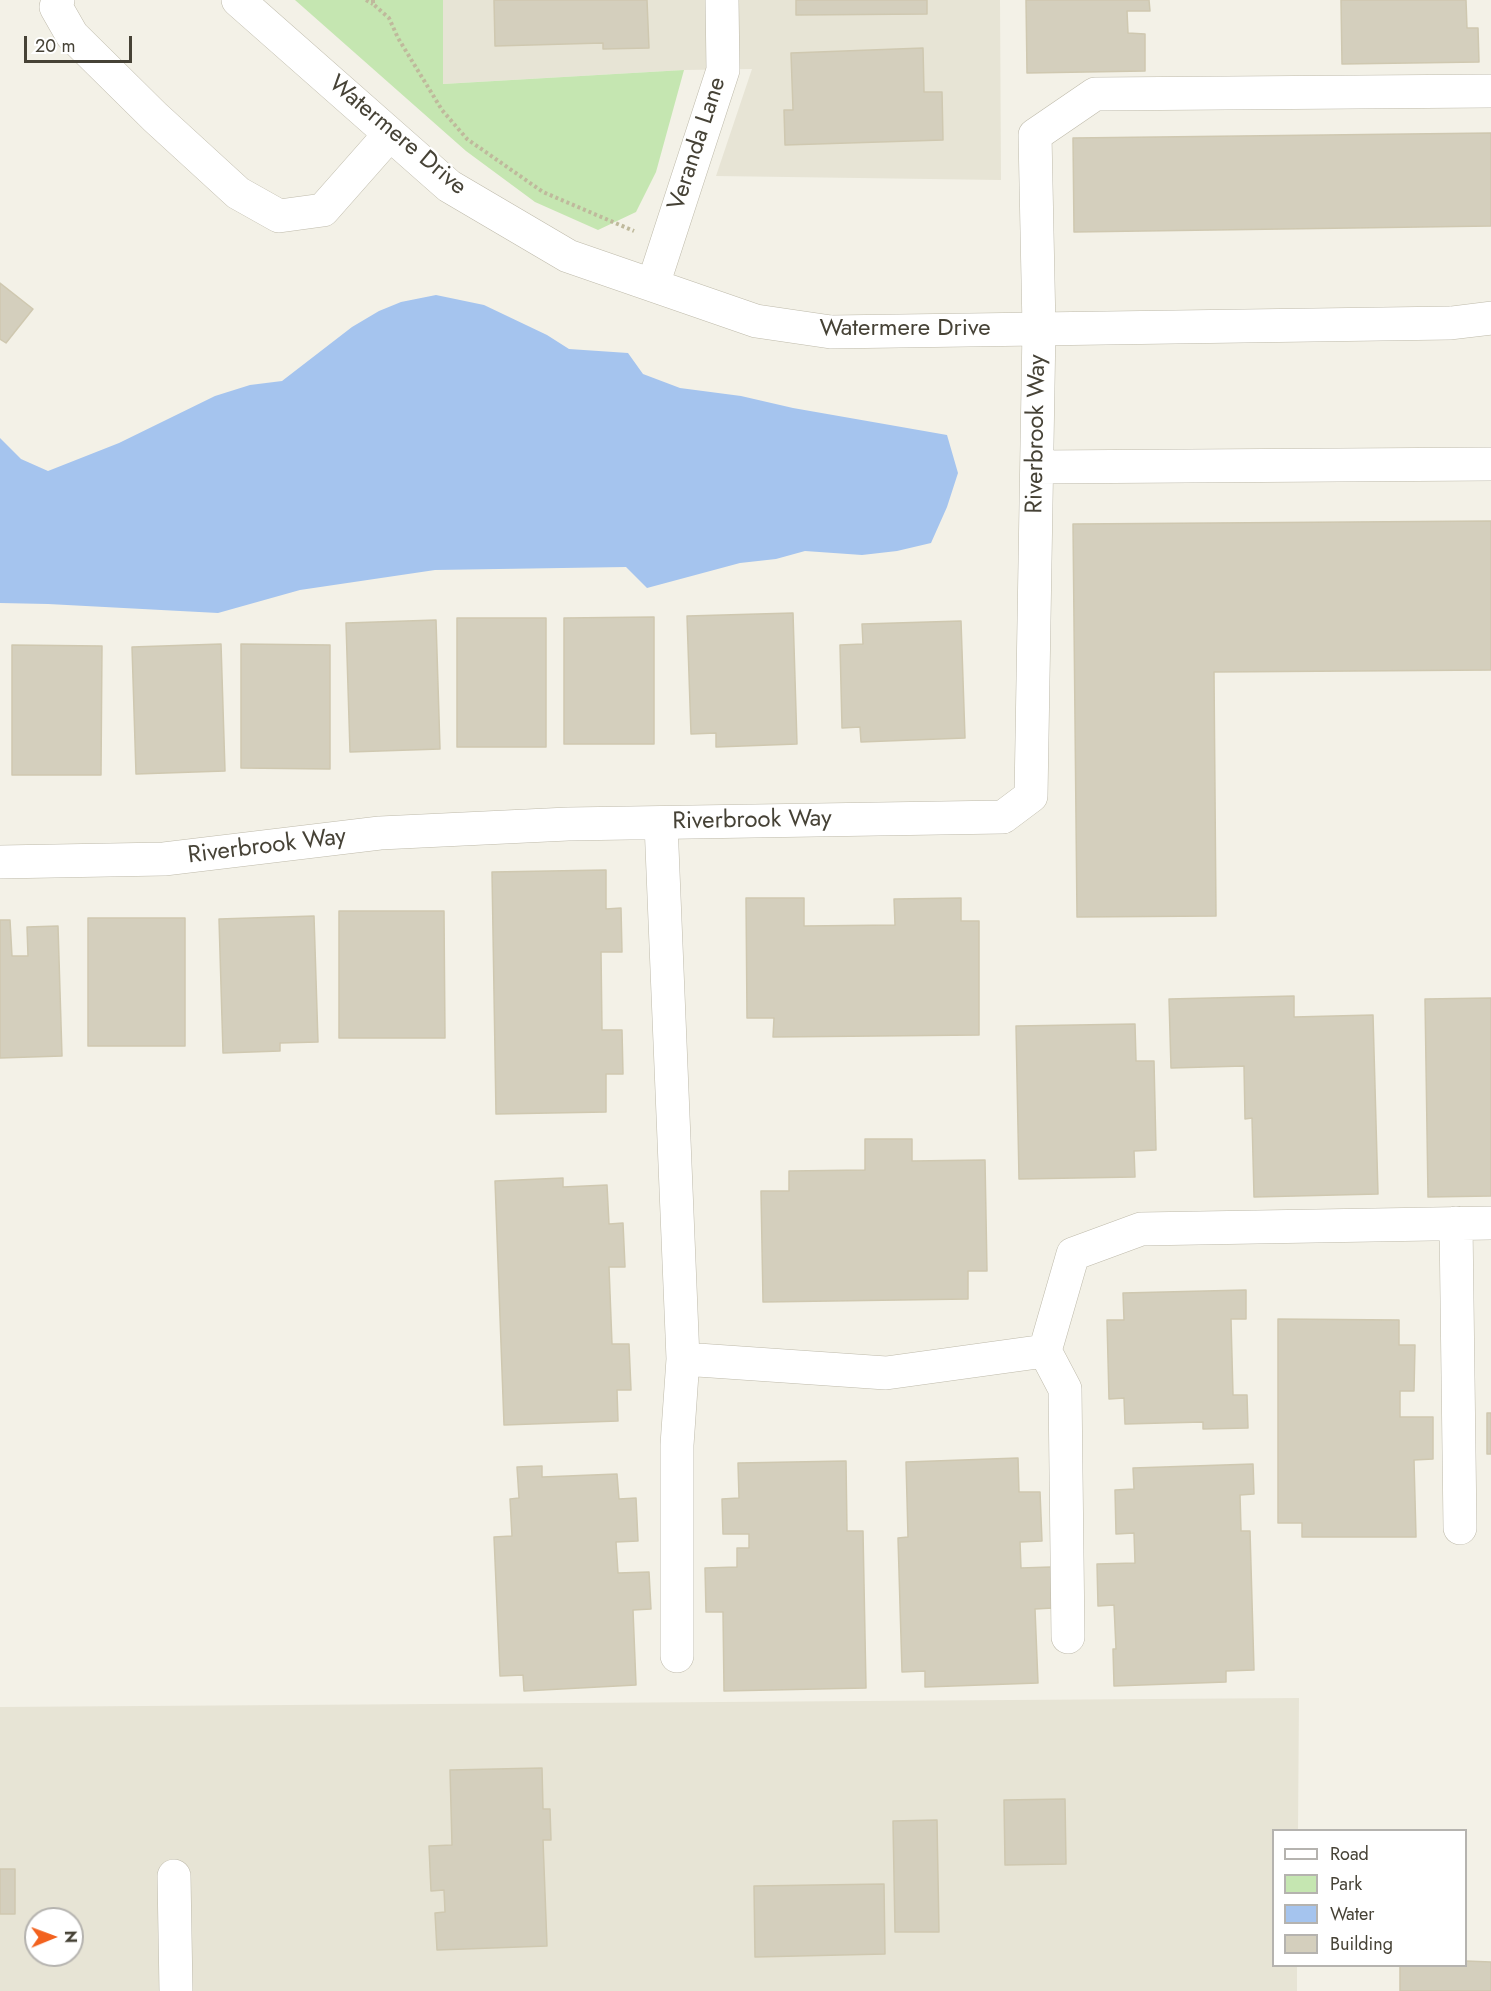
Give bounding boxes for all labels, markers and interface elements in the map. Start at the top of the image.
scale bar [27,24,135,62]
text: 20 m [35,33,75,59]
street label: Watermere Drive [322,70,472,202]
street label: Veranda Lane [663,74,733,214]
street label: Watermere Drive [819,315,991,343]
street label: Riverbrook Way [1021,354,1053,514]
street label: Riverbrook Way [672,805,832,837]
street label: Riverbrook Way [186,823,348,871]
legend [1272,1829,1467,1967]
text: Road [1330,1841,1369,1867]
text: Park [1330,1871,1362,1897]
text: Water [1330,1901,1374,1927]
north arrow [24,1907,84,1967]
text: N [59,1930,82,1943]
text: Building [1330,1931,1393,1957]

